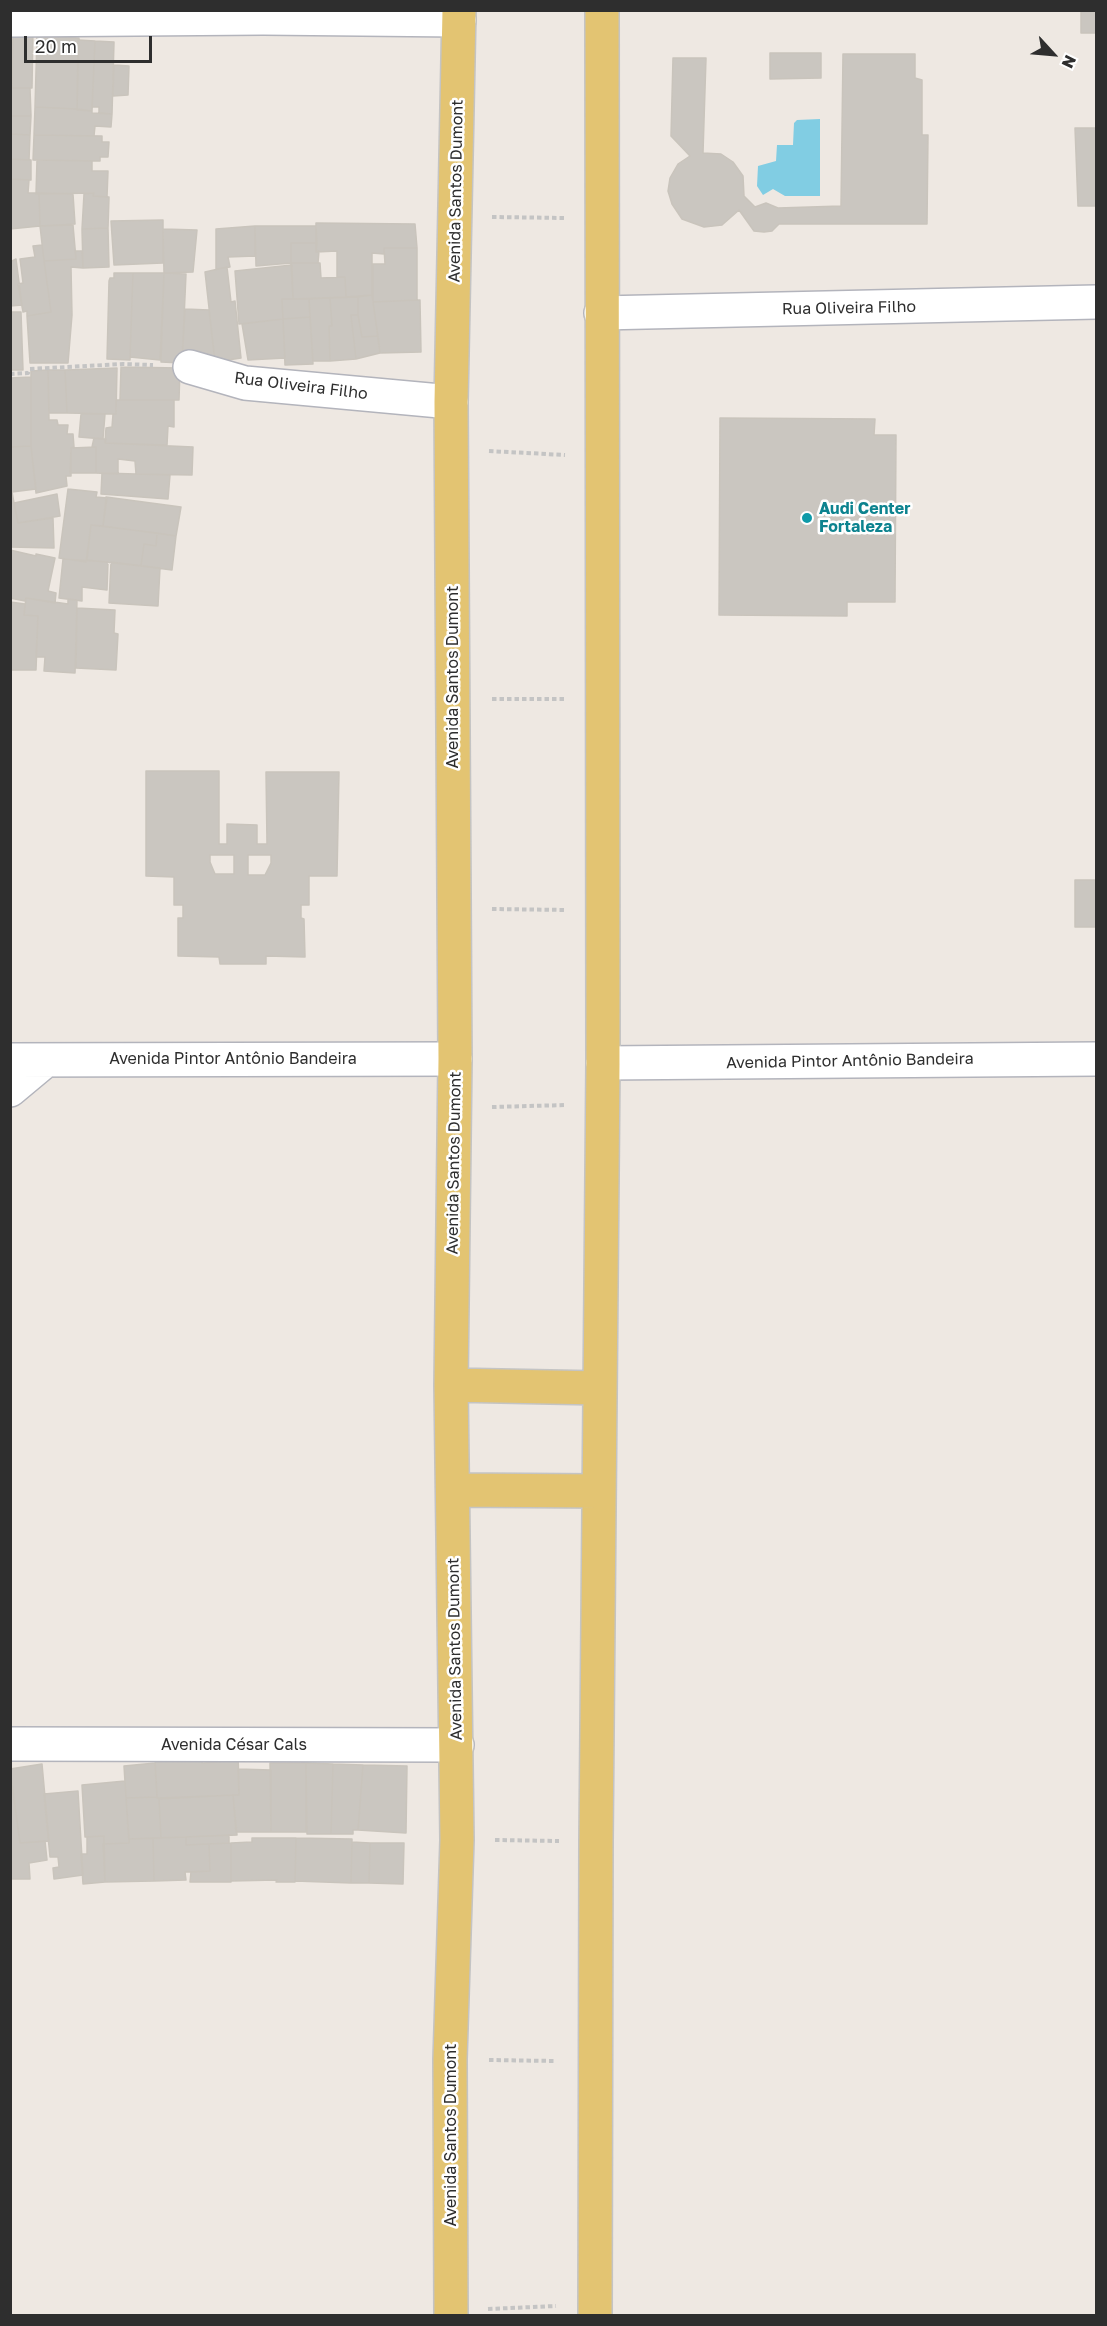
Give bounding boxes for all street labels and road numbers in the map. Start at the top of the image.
street label: Avenida Santos Dumont [445,99,467,283]
street label: Rua Oliveira Filho [782,297,916,319]
street label: Rua Oliveira Filho [233,368,369,404]
street label: Avenida Santos Dumont [443,586,463,768]
street label: Avenida Pintor Antônio Bandeira [109,1049,357,1069]
street label: Avenida Pintor Antônio Bandeira [726,1049,974,1073]
street label: Avenida Santos Dumont [443,1071,465,1255]
street label: Avenida Santos Dumont [444,1557,466,1741]
street label: Avenida César Cals [161,1735,307,1755]
street label: Avenida Santos Dumont [441,2044,461,2226]

